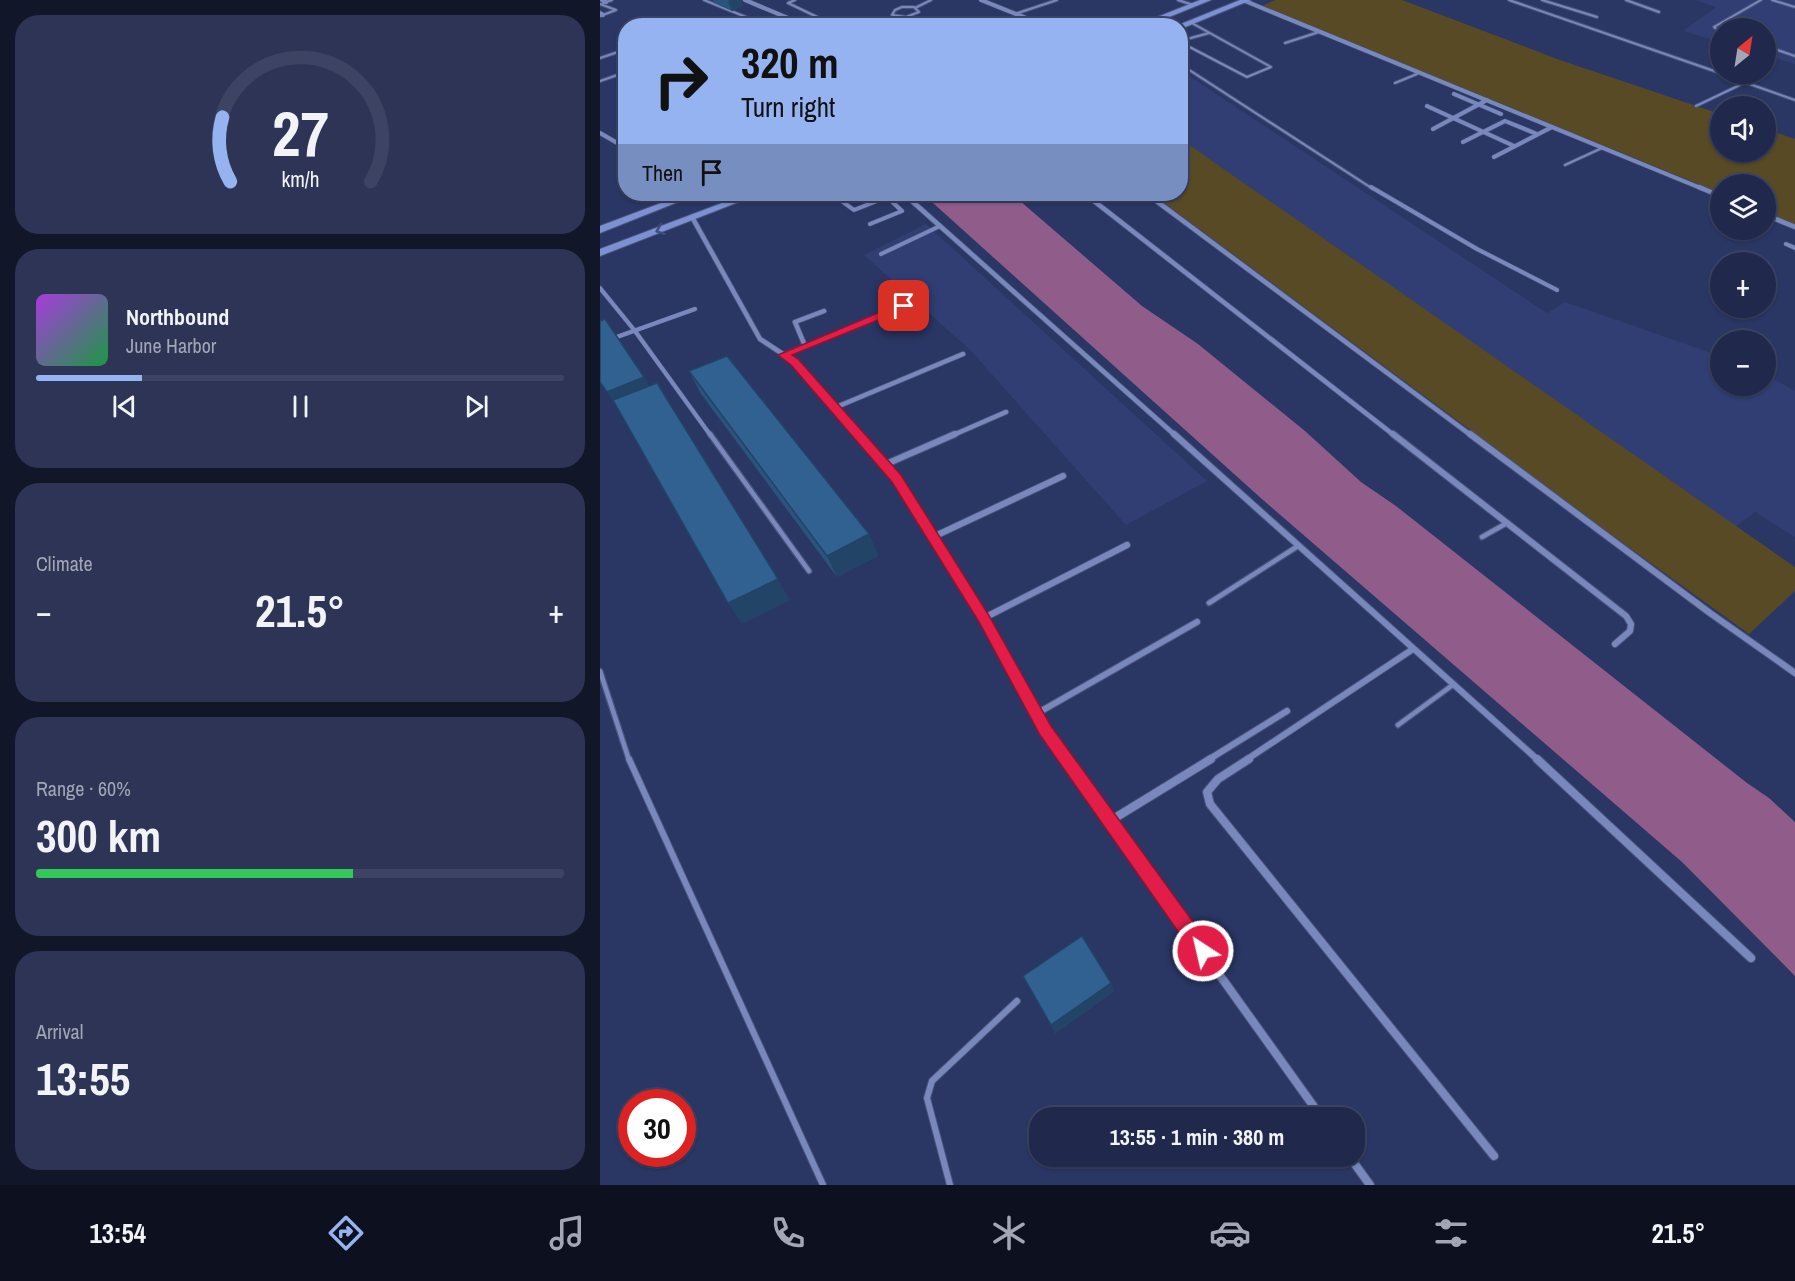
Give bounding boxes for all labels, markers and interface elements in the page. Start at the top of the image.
north arrow [1710,18,1776,84]
map controls [1710,18,1776,396]
text: 320 m [741,35,839,91]
icon: right [642,42,720,120]
text: Turn right [741,89,835,125]
text: 27 [272,91,328,175]
button: sound [1710,96,1776,162]
icon: arrive [695,156,728,189]
text: Then [642,158,683,188]
text: km/h [281,165,319,194]
button: layers [1710,174,1776,240]
one-way arrow [655,223,666,235]
button: + [1710,252,1776,318]
pin [878,280,929,331]
icon: arrive [887,289,920,322]
text: Northbound [126,302,229,332]
button: − [1710,330,1776,396]
text: June Harbor [126,332,216,359]
icon: previous [108,390,141,423]
icon: pause [284,390,317,423]
icon: next [460,390,493,423]
text: Climate [36,550,93,577]
text: 21.5° [255,580,345,641]
text: − [36,589,52,633]
text: + [548,589,564,633]
text: Range · 60% [36,775,131,802]
text: 300 km [36,805,161,866]
position arrow [1171,919,1235,983]
text: Arrival [36,1018,83,1045]
text: 13:55 [36,1048,130,1109]
speed limit sign: 30 [618,1089,696,1167]
text: 13:55 · 1 min · 380 m [1110,1122,1284,1152]
icon: directions [325,1212,367,1254]
icon: music [546,1212,588,1254]
icon: phone [767,1212,809,1254]
icon: climate [988,1212,1030,1254]
icon: car [1209,1212,1251,1254]
icon: filters [1430,1212,1472,1254]
text: 13:54 [90,1215,146,1251]
text: 21.5° [1651,1215,1705,1251]

